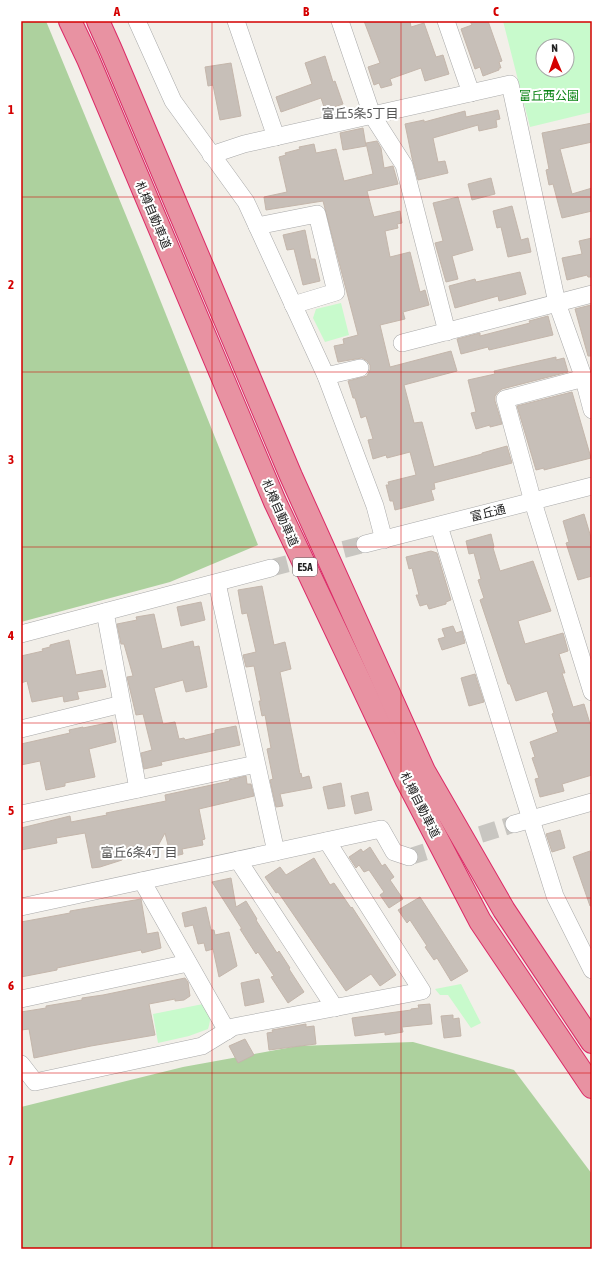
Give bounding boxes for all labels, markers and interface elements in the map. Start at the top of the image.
text: A [113,4,121,19]
text: B [303,4,310,19]
text: C [493,4,499,19]
north arrow [535,38,575,78]
text: N [551,42,558,54]
park label: 富丘西公園 [519,89,579,103]
text: 1 [8,102,14,117]
district label: 富丘5条5丁目 [321,106,399,121]
street label: 札樽自動車道 [132,179,174,251]
text: 2 [8,277,14,292]
text: 3 [8,452,14,467]
street label: 札樽自動車道 [259,477,301,549]
street label: 富丘通 [469,502,507,524]
road number: E5A [293,558,317,576]
text: 4 [7,628,14,643]
street label: 札樽自動車道 [397,770,443,840]
text: 5 [8,803,14,818]
district label: 富丘6条4丁目 [100,845,178,860]
text: 6 [8,978,14,993]
text: 7 [8,1153,14,1168]

